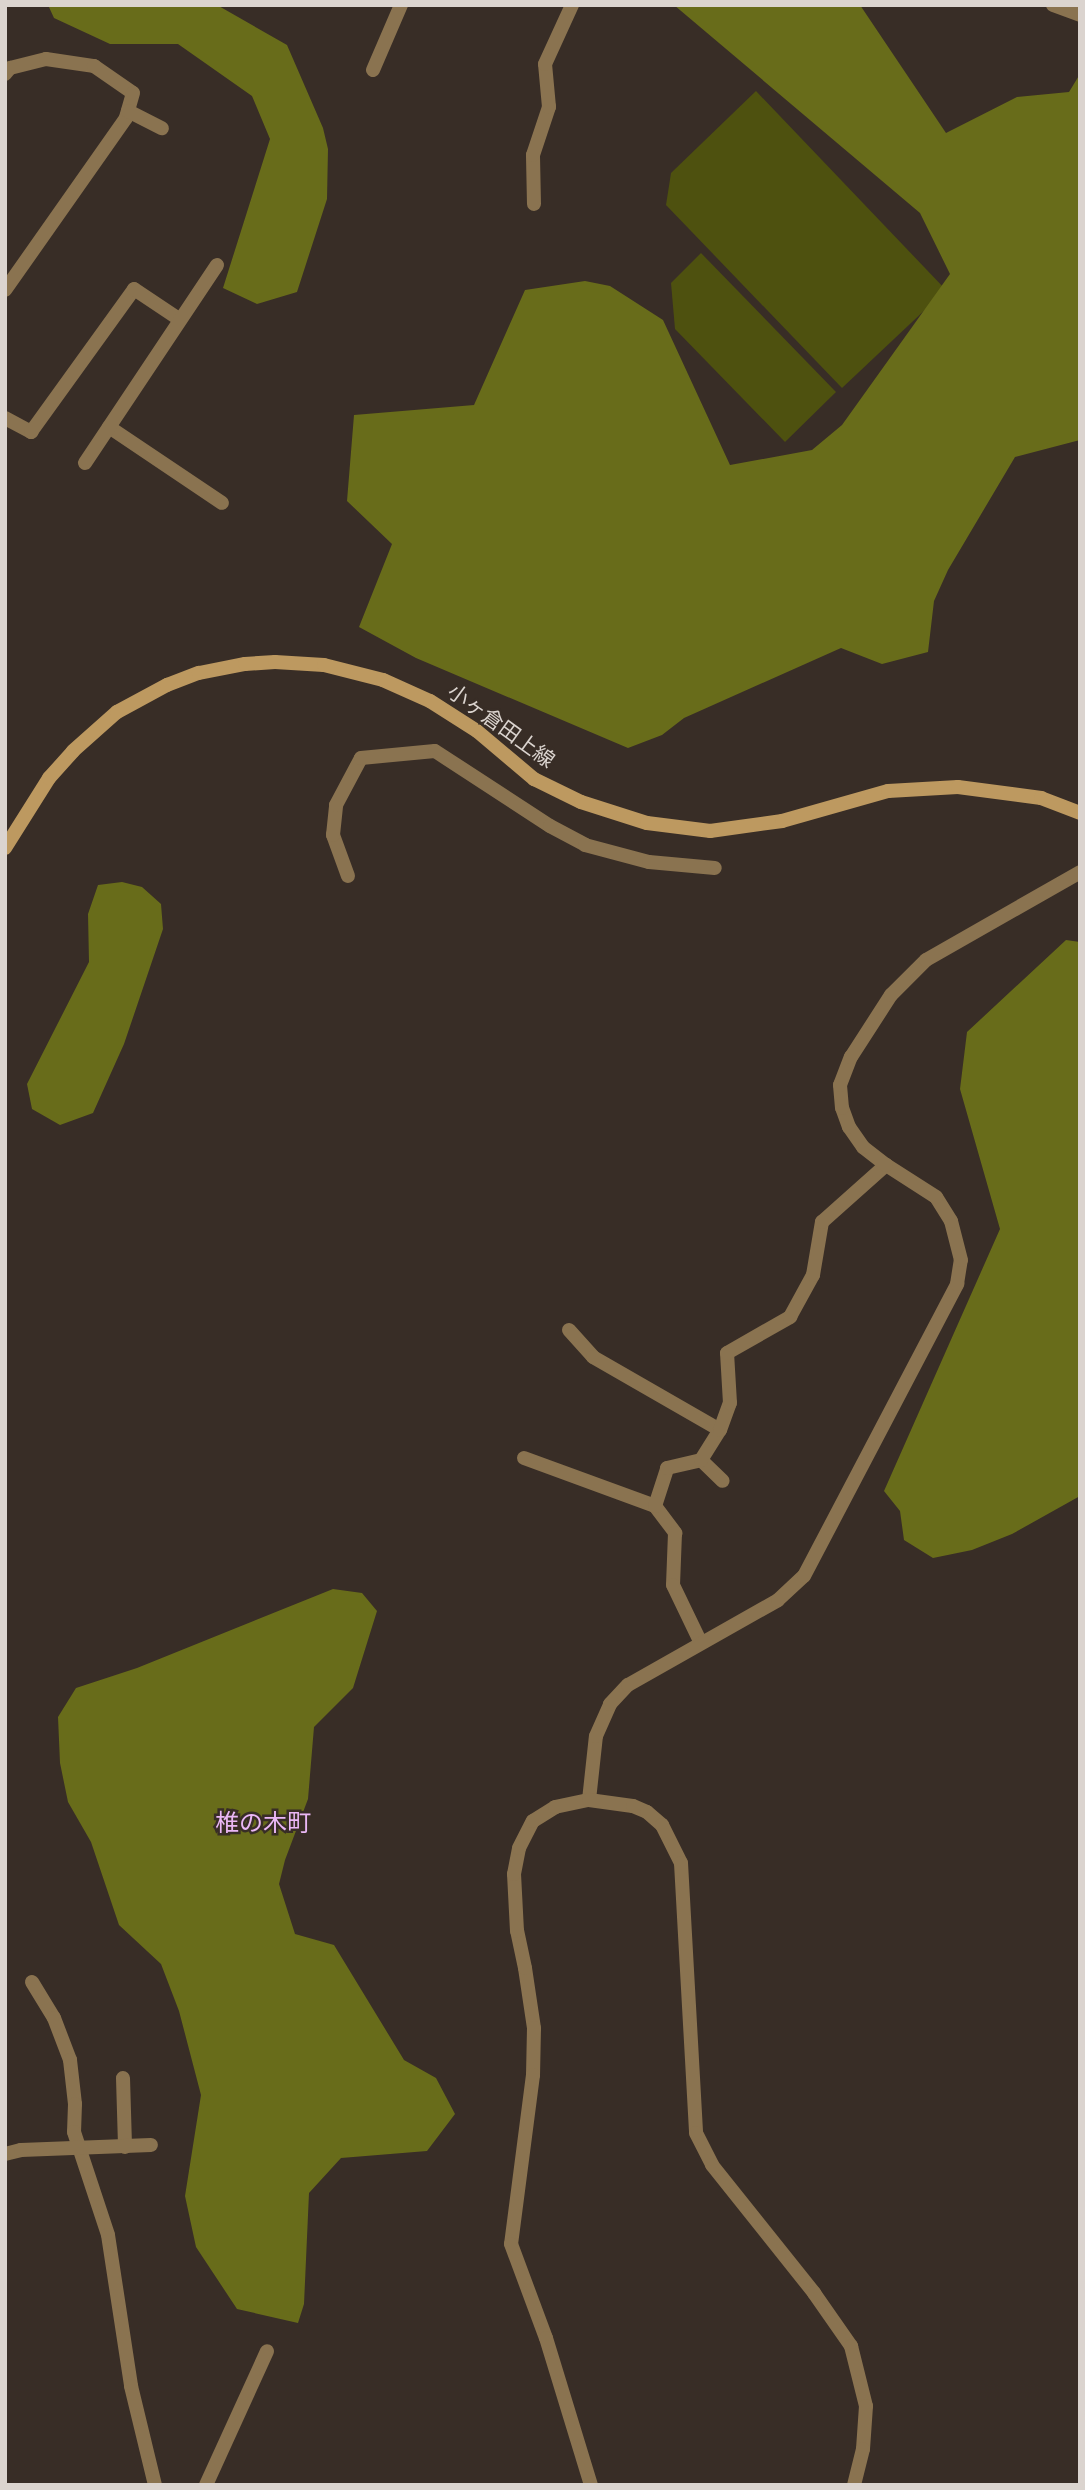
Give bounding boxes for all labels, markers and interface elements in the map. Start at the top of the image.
street label: 小ヶ倉田上線 [443,679,559,773]
district label: 椎の木町 [215,1809,311,1837]

